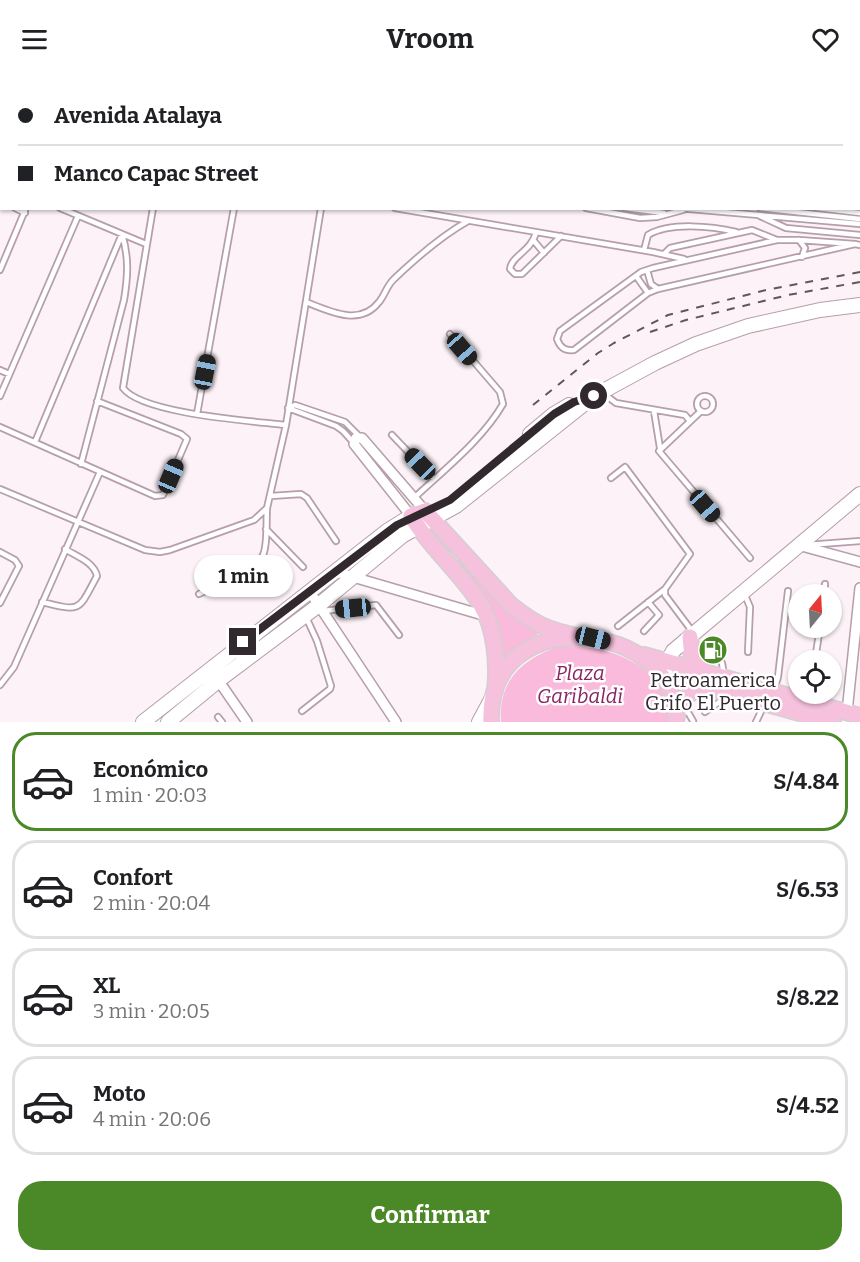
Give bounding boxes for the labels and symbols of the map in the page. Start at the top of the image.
car [443,330,481,368]
car [193,353,217,391]
route start [580,382,607,409]
car [401,445,439,483]
car [156,456,186,496]
car [686,487,724,525]
callout: 1 min [194,555,292,597]
north arrow [788,584,842,638]
car [334,597,372,619]
car [573,625,613,651]
route end [229,628,256,655]
fuel station icon: Petroamerica Grifo El Puerto [697,634,729,666]
park label: Plaza Garibaldi [537,661,623,708]
place label: Petroamerica Grifo El Puerto [645,668,781,715]

